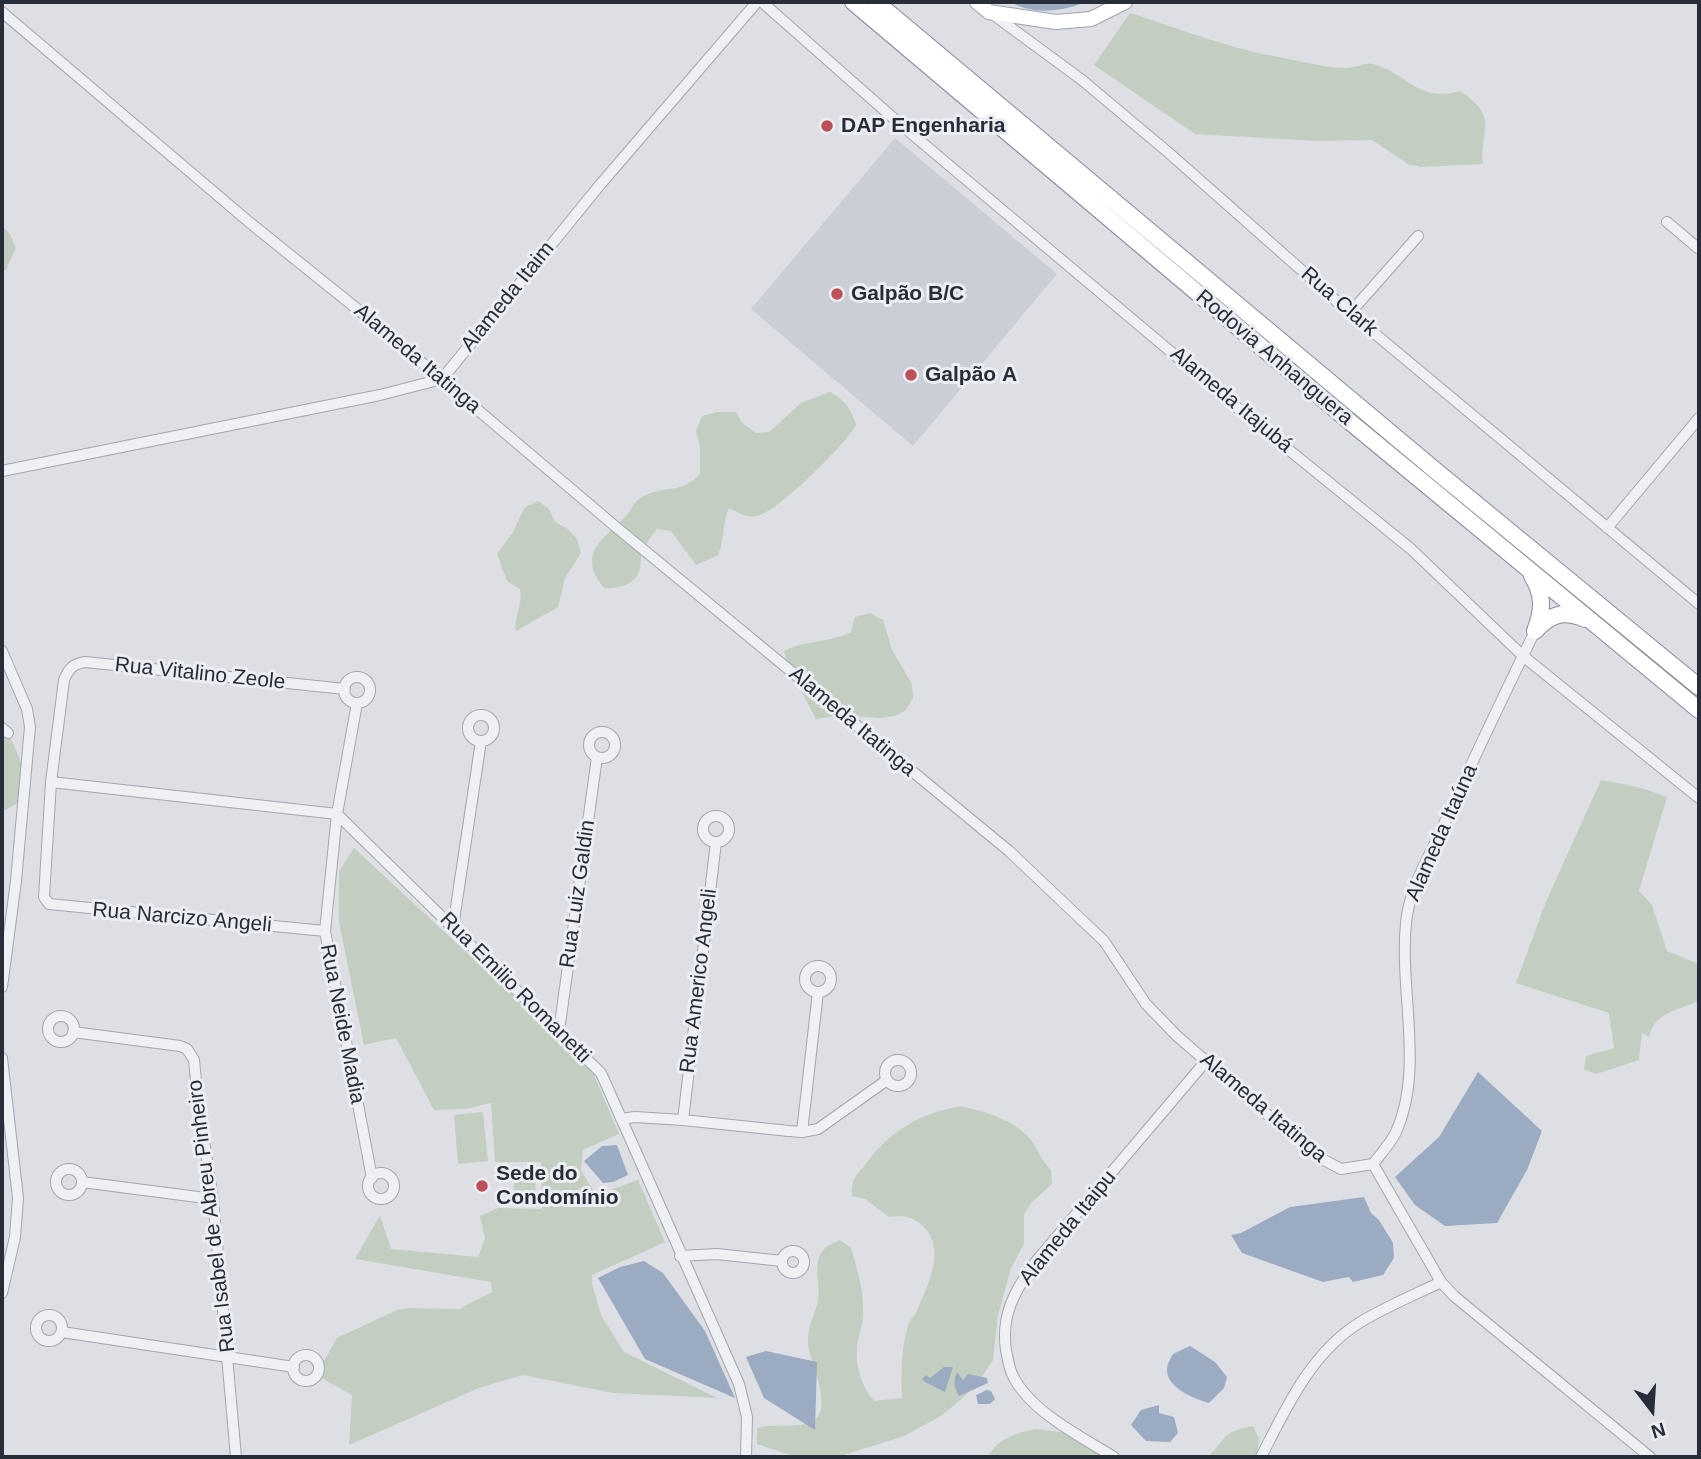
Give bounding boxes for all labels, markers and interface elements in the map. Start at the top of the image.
place label: DAP Engenharia [841,113,1006,139]
marker: DAP Engenharia [819,118,835,134]
street label: Alameda Itaim [456,237,560,357]
street label: Rua Clark [1296,262,1382,342]
place label: Galpão B/C [851,281,964,307]
street label: Rodovia Anhanguera [1190,285,1358,431]
marker: Galpão B/C [829,286,845,302]
street label: Alameda Itatinga [349,299,485,419]
street label: Alameda Itajubá [1165,342,1297,458]
place label: Galpão A [925,362,1017,388]
marker: Galpão A [903,367,919,383]
street label: Rua Vitalino Zeole [114,653,286,695]
street label: Alameda Itatinga [784,662,920,782]
street label: Alameda Itaúna [1401,761,1483,905]
street label: Rua Luiz Galdin [555,818,601,970]
street label: Rua Americo Angeli [675,887,723,1075]
street label: Rua Narcizo Angeli [91,898,273,938]
street label: Rua Emilio Romanetti [434,907,596,1069]
street label: Rua Neide Madia [314,942,370,1106]
street label: Alameda Itatinga [1195,1048,1331,1168]
street label: Rua Isabel de Abreu Pinheiro [183,1078,241,1354]
place label: Sede do Condomínio [496,1161,618,1211]
street label: Alameda Itaipu [1014,1166,1122,1290]
marker: Sede do Condomínio [474,1178,490,1194]
north arrow [1617,1375,1687,1445]
text: N [1649,1419,1668,1443]

